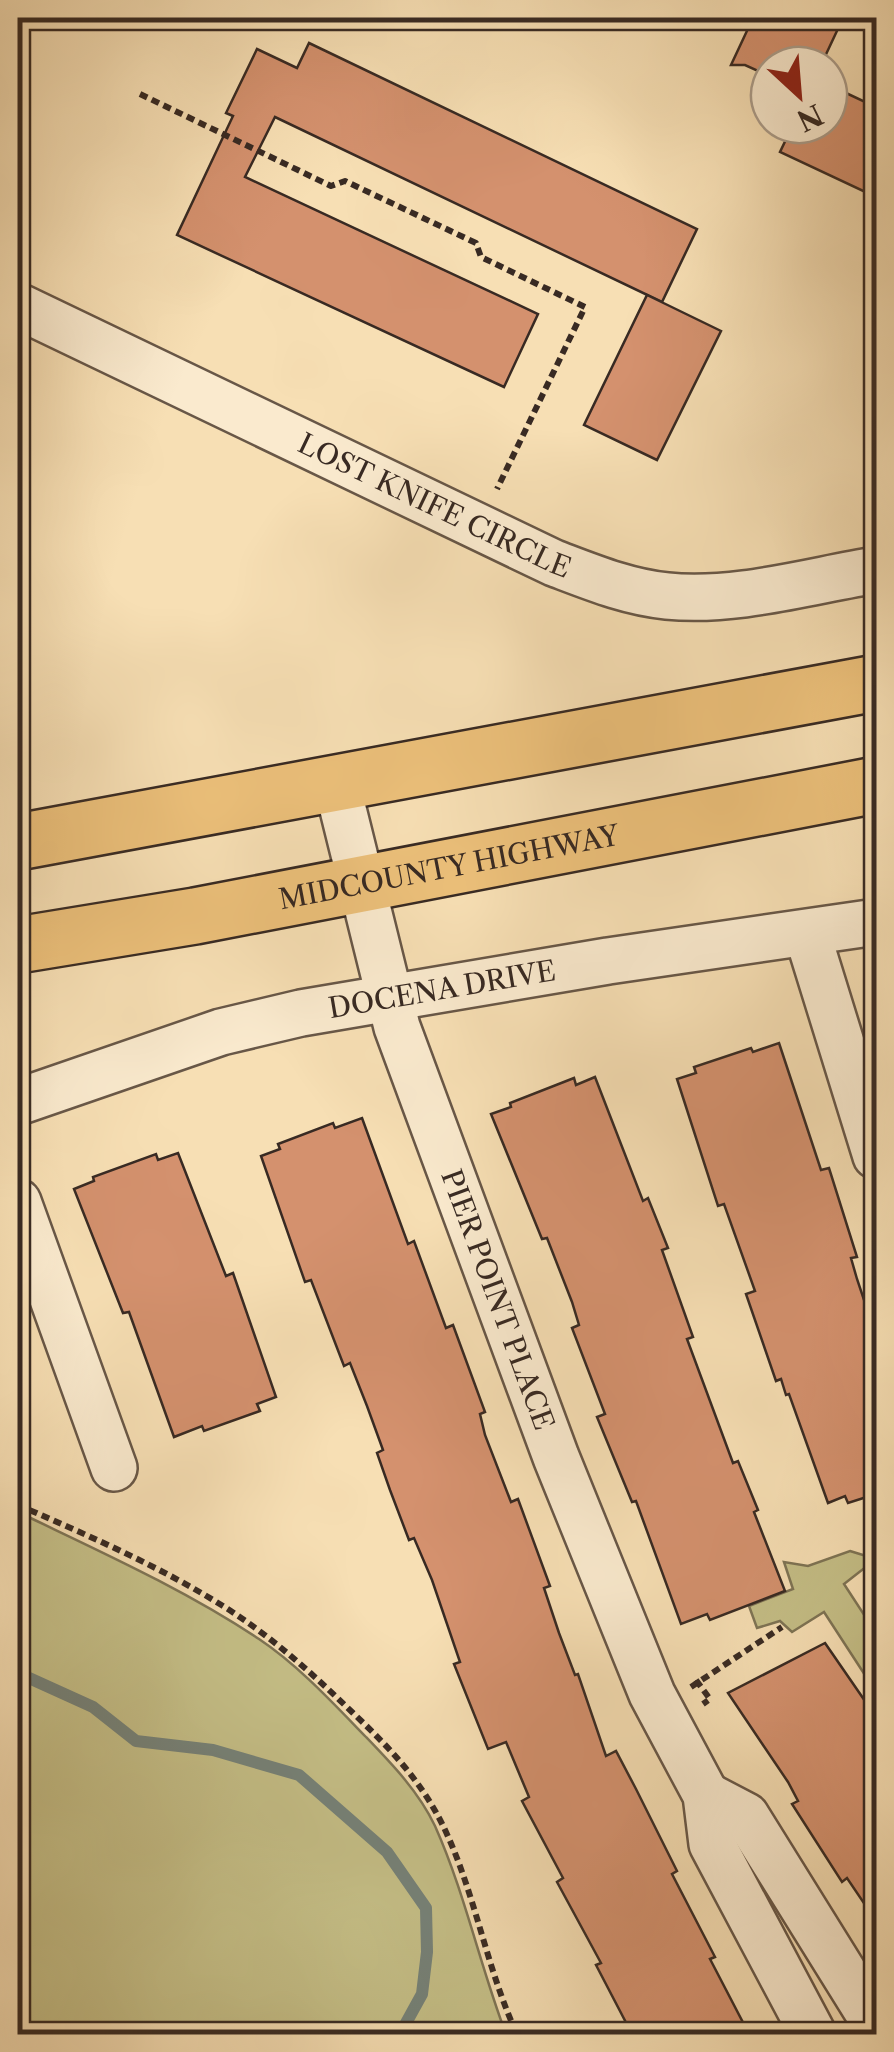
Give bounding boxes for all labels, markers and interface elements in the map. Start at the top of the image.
north arrow [749,45,849,145]
text: N [792,97,828,138]
street label: LOST KNIFE CIRCLE [293,426,576,585]
street label: MIDCOUNTY HIGHWAY [276,818,623,917]
street label: DOCENA DRIVE [326,953,558,1025]
street label: PIER POINT PLACE [434,1165,561,1435]

